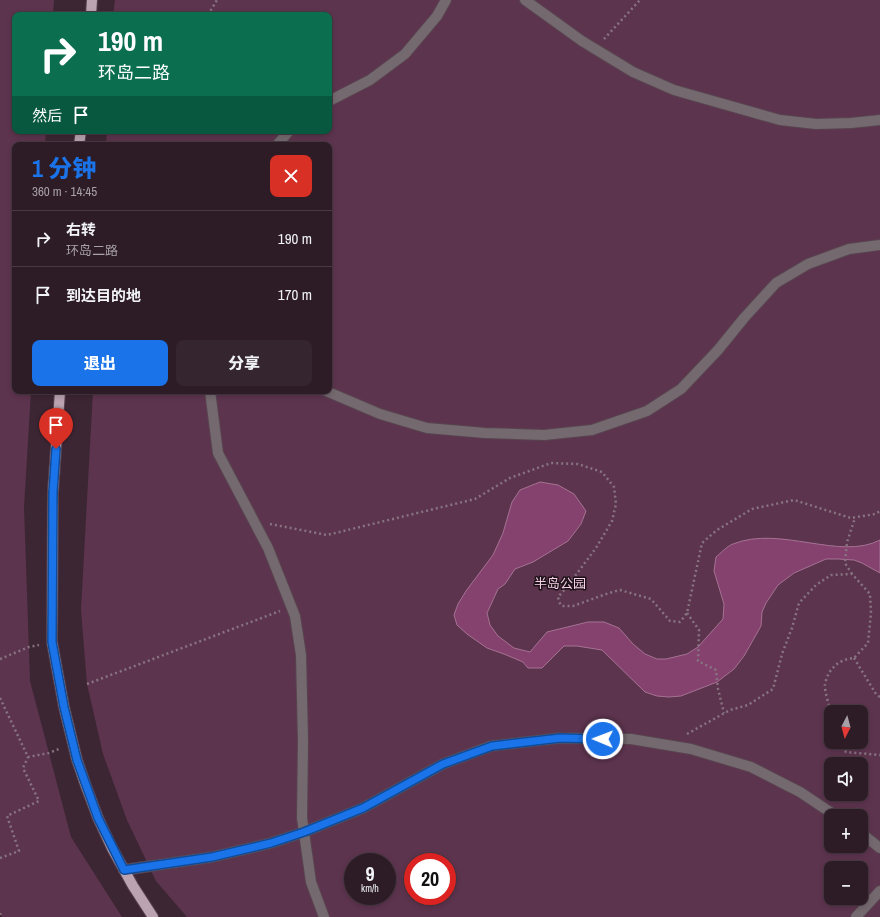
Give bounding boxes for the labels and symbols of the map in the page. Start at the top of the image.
pin [39,408,73,449]
park label: 半岛公园 [534,575,586,592]
north arrow [824,705,868,749]
position arrow [582,718,624,760]
speed limit sign: 20 [404,853,456,905]

